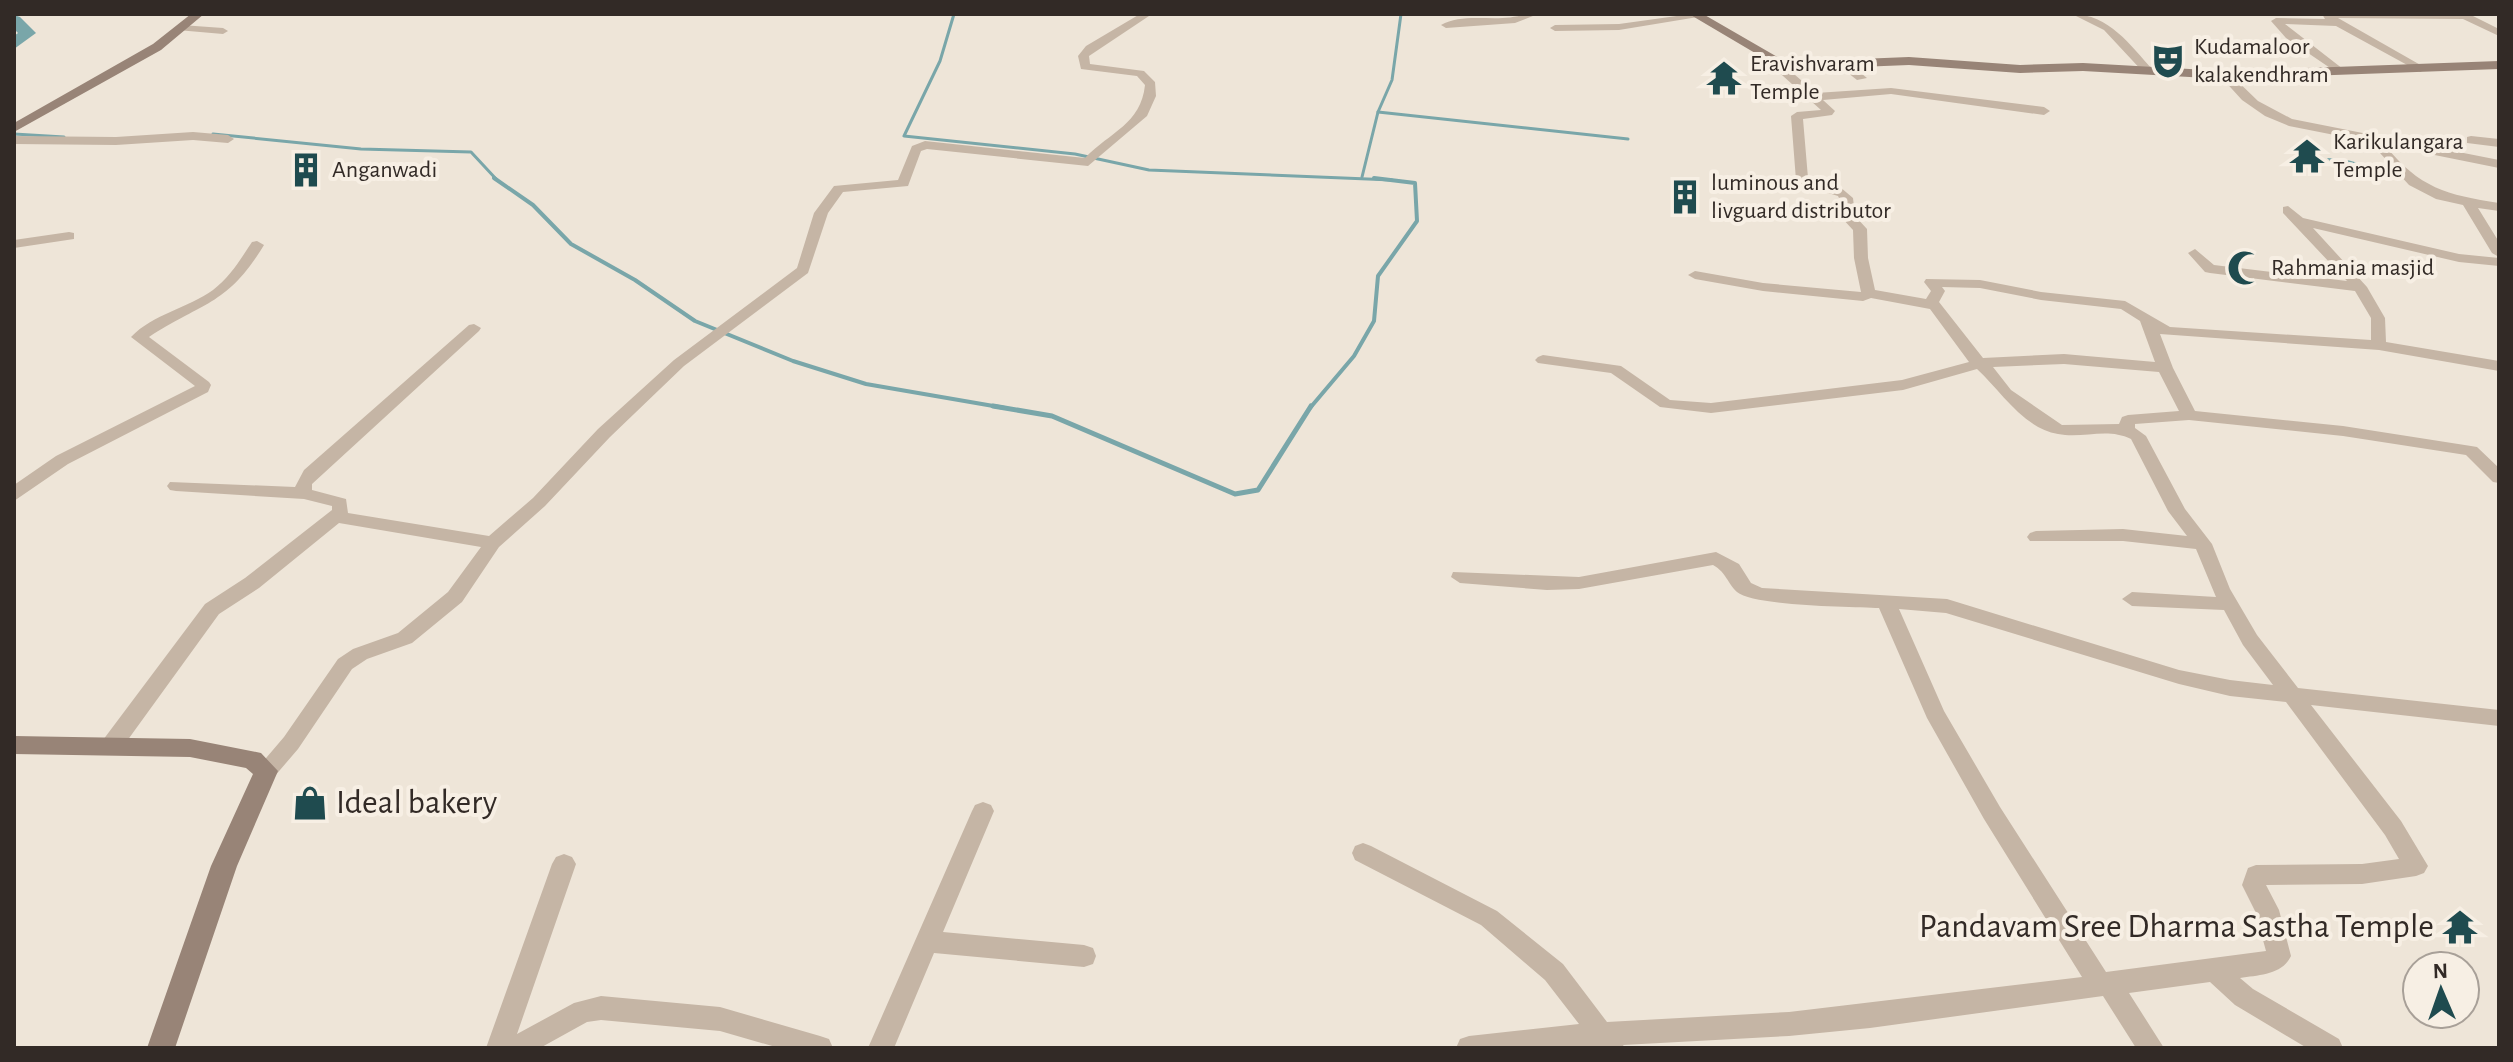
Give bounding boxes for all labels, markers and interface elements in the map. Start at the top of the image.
place label: Kudamaloor kalakendhram [2194,35,2329,87]
theatre icon: Kudamaloor kalakendhram [2149,42,2187,80]
place label: Eravishvaram Temple [1750,52,1875,104]
temple icon: Eravishvaram Temple [1705,59,1743,97]
place label: Karikulangara Temple [2333,130,2463,182]
temple icon: Karikulangara Temple [2288,137,2326,175]
building icon: Anganwadi [287,151,325,189]
place label: Anganwadi [332,158,437,182]
place label: luminous and livguard distributor [1711,171,1891,223]
building icon: luminous and livguard distributor [1666,178,1704,216]
mosque icon: Rahmania masjid [2226,249,2264,287]
place label: Rahmania masjid [2271,256,2434,280]
shop icon: Ideal bakery [291,784,329,822]
place label: Ideal bakery [336,786,498,820]
temple icon: Pandavam Sree Dharma Sastha Temple [2441,908,2479,946]
place label: Pandavam Sree Dharma Sastha Temple [1919,910,2434,944]
north arrow [2401,950,2481,1030]
text: N [2432,960,2448,982]

